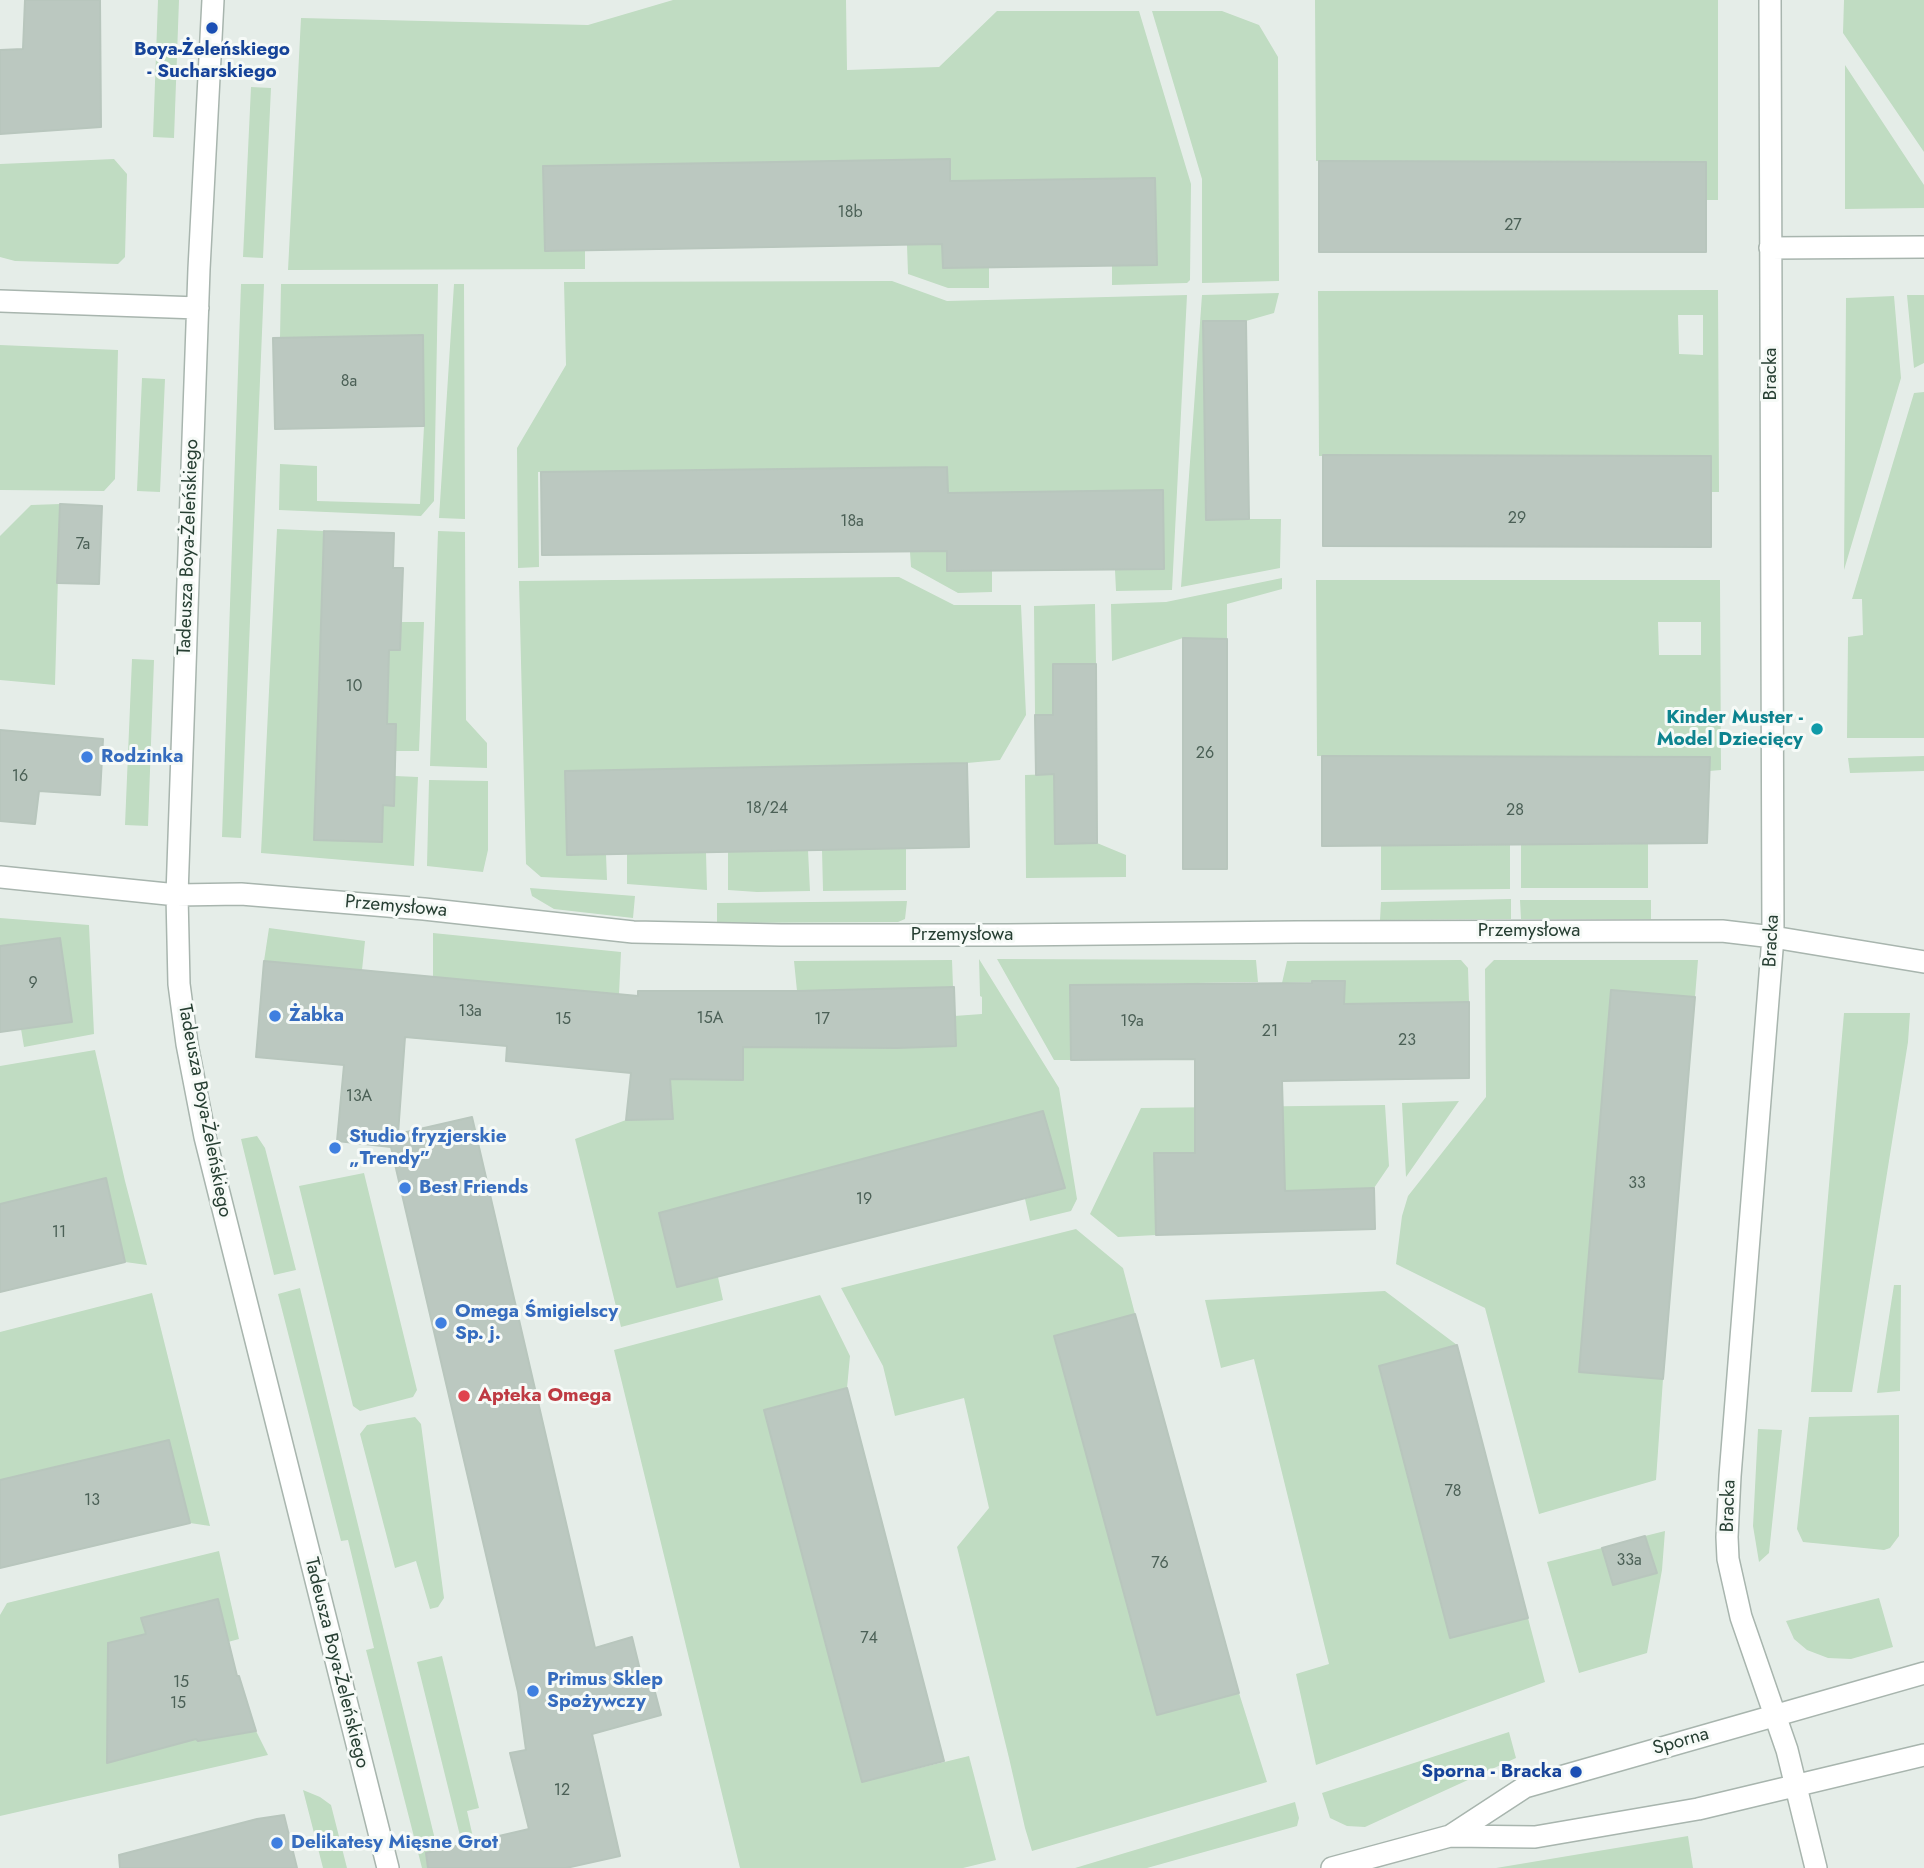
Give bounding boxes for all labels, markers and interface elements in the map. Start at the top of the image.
marker: Boya-Żeleńskiego - Sucharskiego [204,20,220,36]
place label: Boya-Żeleńskiego - Sucharskiego [134,39,290,83]
house number: 18b [837,203,863,223]
house number: 27 [1504,216,1522,236]
street label: Bracka [1760,348,1782,400]
house number: 8a [341,372,357,392]
street label: Tadeusza Boya-Żeleńskiego [174,439,204,655]
house number: 29 [1508,509,1526,529]
house number: 18a [840,512,864,532]
house number: 7a [76,535,90,555]
house number: 10 [346,677,362,697]
place label: Kinder Muster - Model Dziecięcy [1657,707,1803,751]
marker: Kinder Muster - Model Dziecięcy [1809,721,1825,737]
house number: 26 [1196,744,1214,764]
place label: Rodzinka [101,746,184,768]
marker: Rodzinka [79,749,95,765]
house number: 16 [12,767,28,787]
house number: 18/24 [746,799,788,819]
house number: 28 [1506,801,1524,821]
street label: Przemysłowa [344,891,448,923]
street label: Bracka [1759,914,1785,968]
street label: Przemysłowa [1478,920,1580,942]
street label: Przemysłowa [911,924,1013,946]
house number: 9 [28,974,38,994]
house number: 13a [458,1002,482,1022]
street label: Tadeusza Boya-Żeleńskiego [172,1003,236,1219]
place label: Żabka [289,1005,344,1027]
marker: Żabka [267,1008,283,1024]
house number: 15A [697,1009,723,1029]
house number: 15 [555,1010,571,1030]
house number: 17 [814,1010,830,1030]
house number: 19a [1120,1012,1144,1032]
house number: 21 [1262,1022,1278,1042]
house number: 23 [1398,1031,1416,1051]
house number: 13A [346,1087,372,1107]
place label: Studio fryzjerskie „Trendy” [349,1126,507,1170]
marker: Studio fryzjerskie „Trendy” [327,1140,343,1156]
house number: 33 [1628,1174,1646,1194]
place label: Best Friends [419,1177,528,1199]
marker: Best Friends [397,1180,413,1196]
house number: 19 [856,1190,872,1210]
house number: 11 [52,1223,66,1243]
place label: Omega Śmigielscy Sp. j. [455,1301,618,1345]
marker: Omega Śmigielscy Sp. j. [433,1315,449,1331]
place label: Apteka Omega [478,1385,611,1407]
marker: Apteka Omega [456,1388,472,1404]
street label: Bracka [1717,1479,1741,1533]
house number: 78 [1444,1482,1462,1502]
house number: 13 [84,1491,100,1511]
house number: 33a [1616,1551,1642,1571]
house number: 76 [1151,1554,1169,1574]
street label: Tadeusza Boya-Żeleńskiego [299,1555,373,1771]
house number: 74 [860,1629,878,1649]
place label: Primus Sklep Spożywczy [547,1669,663,1713]
house number: 15 [173,1673,189,1693]
marker: Primus Sklep Spożywczy [525,1683,541,1699]
house number: 15 [170,1694,186,1714]
street label: Sporna [1650,1723,1712,1761]
place label: Sporna - Bracka [1421,1761,1562,1783]
marker: Sporna - Bracka [1568,1764,1584,1780]
house number: 12 [554,1781,570,1801]
place label: Delikatesy Mięsne Grot [291,1832,498,1854]
marker: Delikatesy Mięsne Grot [269,1835,285,1851]

